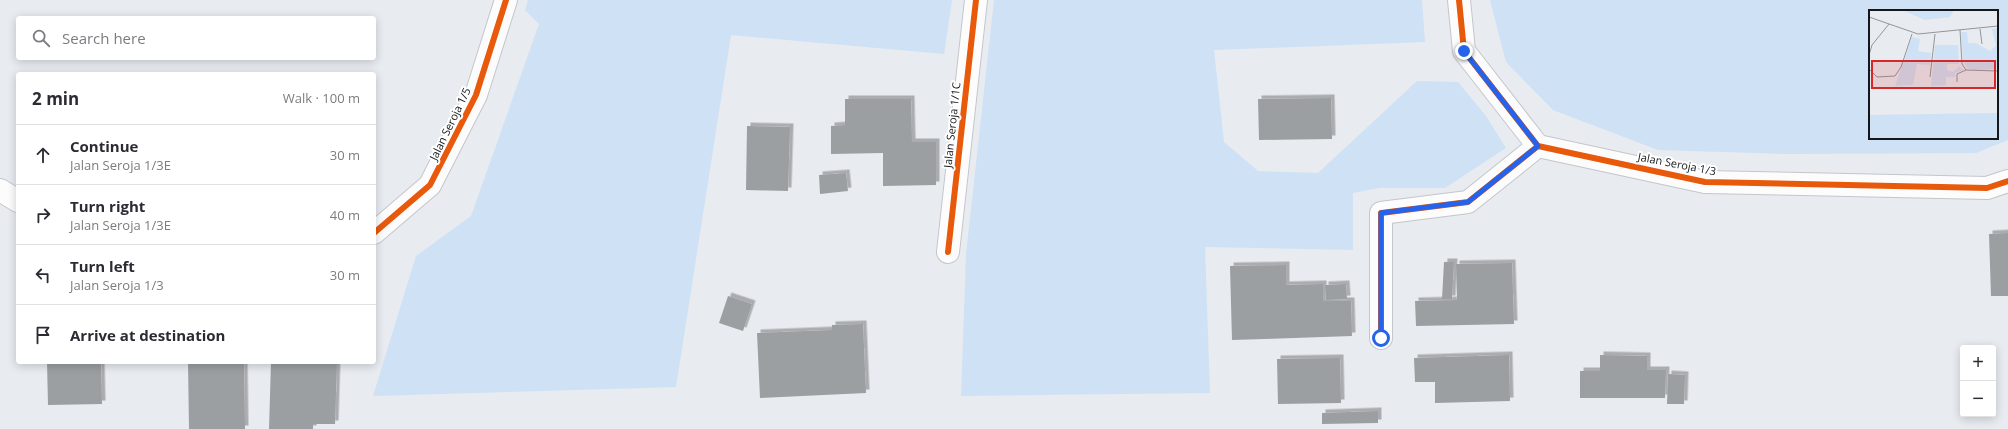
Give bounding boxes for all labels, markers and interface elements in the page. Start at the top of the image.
inset map [1869,10,1998,139]
search box [16,16,376,60]
icon: search [30,27,52,49]
text: Search here [62,28,146,48]
route end [1455,42,1473,60]
street label: Jalan Seroja 1/1C [939,81,963,170]
street label: Jalan Seroja 1/5 [425,85,474,164]
text: 2 min [32,87,79,110]
text: Walk · 100 m [283,89,360,107]
text: Continue [70,136,138,156]
icon: ahead [32,144,54,166]
text: 30 m [330,146,360,164]
street label: Jalan Seroja 1/3 [1636,148,1717,178]
text: Jalan Seroja 1/3E [70,156,171,174]
text: Turn right [70,196,145,216]
icon: right [32,204,54,226]
text: 40 m [330,206,360,224]
text: Jalan Seroja 1/3E [70,216,171,234]
text: Turn left [70,256,135,276]
icon: left [32,264,54,286]
text: 30 m [330,266,360,284]
text: Jalan Seroja 1/3 [70,276,164,294]
icon: arrive [32,324,54,346]
text: Arrive at destination [70,325,225,345]
route start [1372,329,1390,347]
map controls [1960,345,1996,417]
button: + [1960,345,1996,381]
button: − [1960,381,1996,417]

